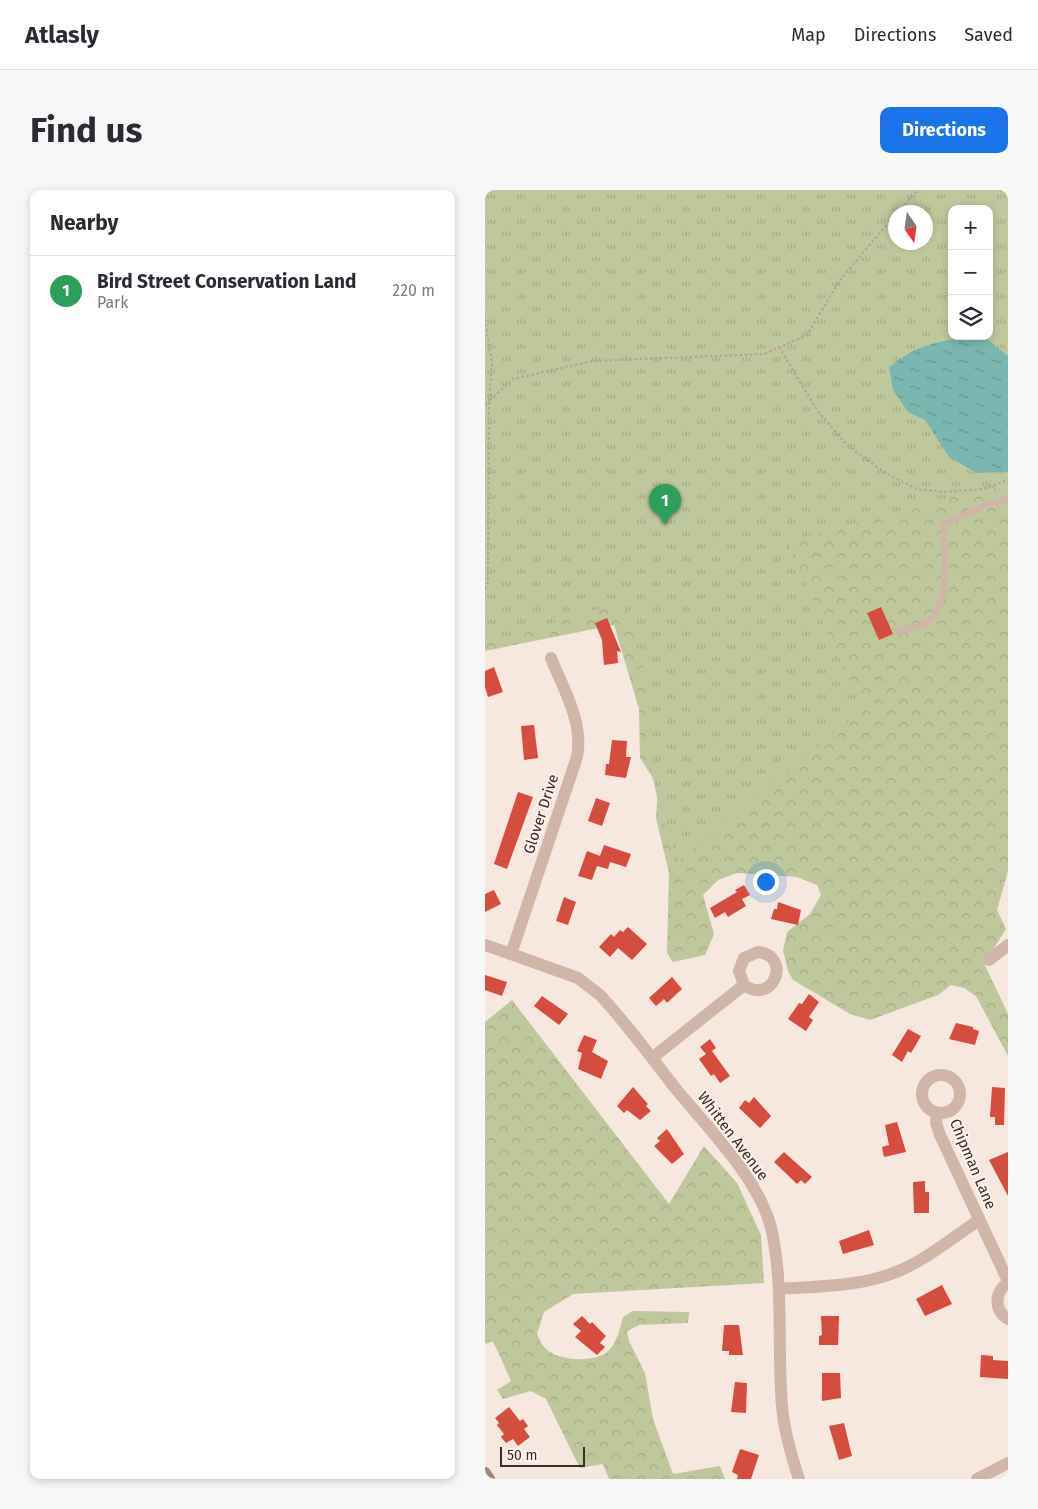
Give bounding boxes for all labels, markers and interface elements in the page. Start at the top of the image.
text: Atlasly [25,21,99,49]
text: Map [791,24,826,46]
text: Directions [854,24,936,46]
text: Saved [964,24,1013,46]
button: Directions [880,107,1008,153]
text: Find us [30,109,142,151]
north arrow [888,205,933,250]
map controls [948,205,993,340]
button: + [948,205,993,250]
text: Nearby [50,210,118,236]
button: − [948,250,993,295]
text: Bird Street Conservation Land [97,270,356,293]
text: 1 [62,281,70,300]
text: 220 m [392,281,435,300]
text: Park [97,293,129,312]
button: layers [948,295,993,340]
pin: 1 [649,484,681,525]
street label: Glover Drive [520,772,562,856]
your location [753,869,779,895]
street label: Whitten Avenue [694,1088,772,1184]
street label: Chipman Lane [946,1116,1000,1212]
scale bar [500,1444,585,1467]
text: 50 m [507,1447,538,1464]

